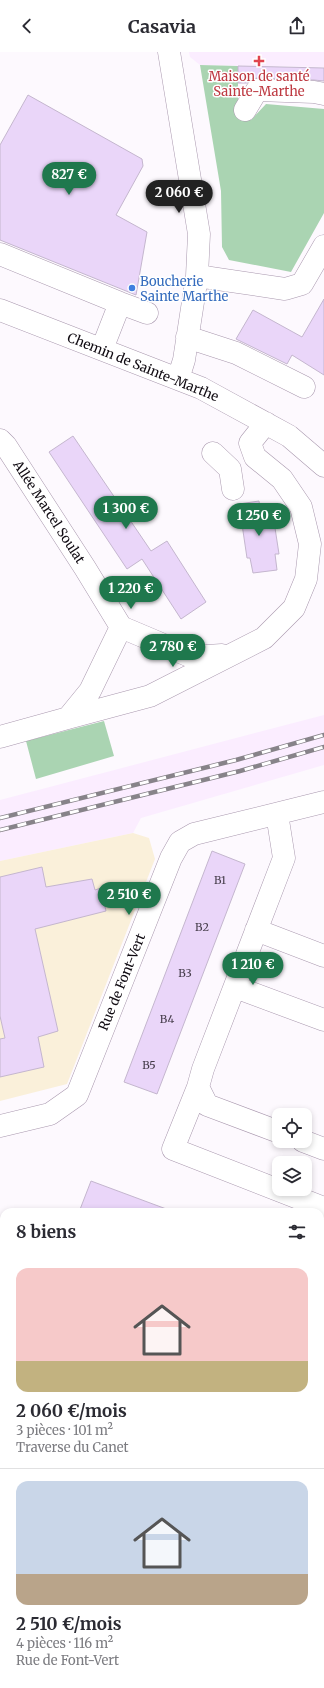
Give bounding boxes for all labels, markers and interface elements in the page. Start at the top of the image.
icon: back [16,15,38,37]
text: Casavia [128,15,196,38]
icon: share [286,15,308,37]
marker: Maison de santé Sainte-Marthe [253,55,265,67]
place label: Maison de santé Sainte-Marthe [208,68,310,100]
pin: 827 € [41,162,97,196]
text: 827 € [51,166,87,183]
pin: 2 060 € [142,180,216,214]
text: 2 060 € [155,184,203,201]
place label: Boucherie Sainte Marthe [140,273,229,305]
marker: Boucherie Sainte Marthe [127,283,137,293]
street label: Chemin de Sainte-Marthe [65,329,221,405]
street label: Allée Marcel Soulat [9,456,89,567]
pin: 1 300 € [89,496,163,530]
text: 1 300 € [103,500,149,517]
pin: 1 250 € [222,503,296,537]
text: 1 250 € [236,507,282,524]
pin: 1 220 € [94,576,168,610]
text: 1 220 € [108,580,154,597]
pin: 2 780 € [136,634,210,668]
text: 2 780 € [149,638,197,655]
house number: B1 [214,873,226,887]
pin: 2 510 € [92,882,166,916]
text: 2 510 € [107,886,151,903]
house number: B2 [195,920,209,934]
street label: Rue de Font-Vert [95,931,149,1033]
pin: 1 210 € [216,952,290,986]
text: 1 210 € [231,956,275,973]
house number: B3 [178,966,192,980]
house number: B4 [160,1012,174,1026]
house number: B5 [142,1058,156,1072]
map controls [272,1108,312,1196]
button: locate [272,1108,312,1148]
button: layers [272,1156,312,1196]
text: 8 biens [16,1221,76,1243]
icon: filters [286,1221,308,1243]
icon: home [126,1294,198,1366]
text: 2 060 €/mois [16,1400,127,1422]
text: 3 pièces · 101 m² [16,1422,113,1439]
text: Traverse du Canet [16,1439,129,1456]
icon: home [126,1507,198,1579]
text: 2 510 €/mois [16,1613,122,1635]
text: 4 pièces · 116 m² [16,1635,113,1652]
text: Rue de Font-Vert [16,1652,119,1669]

